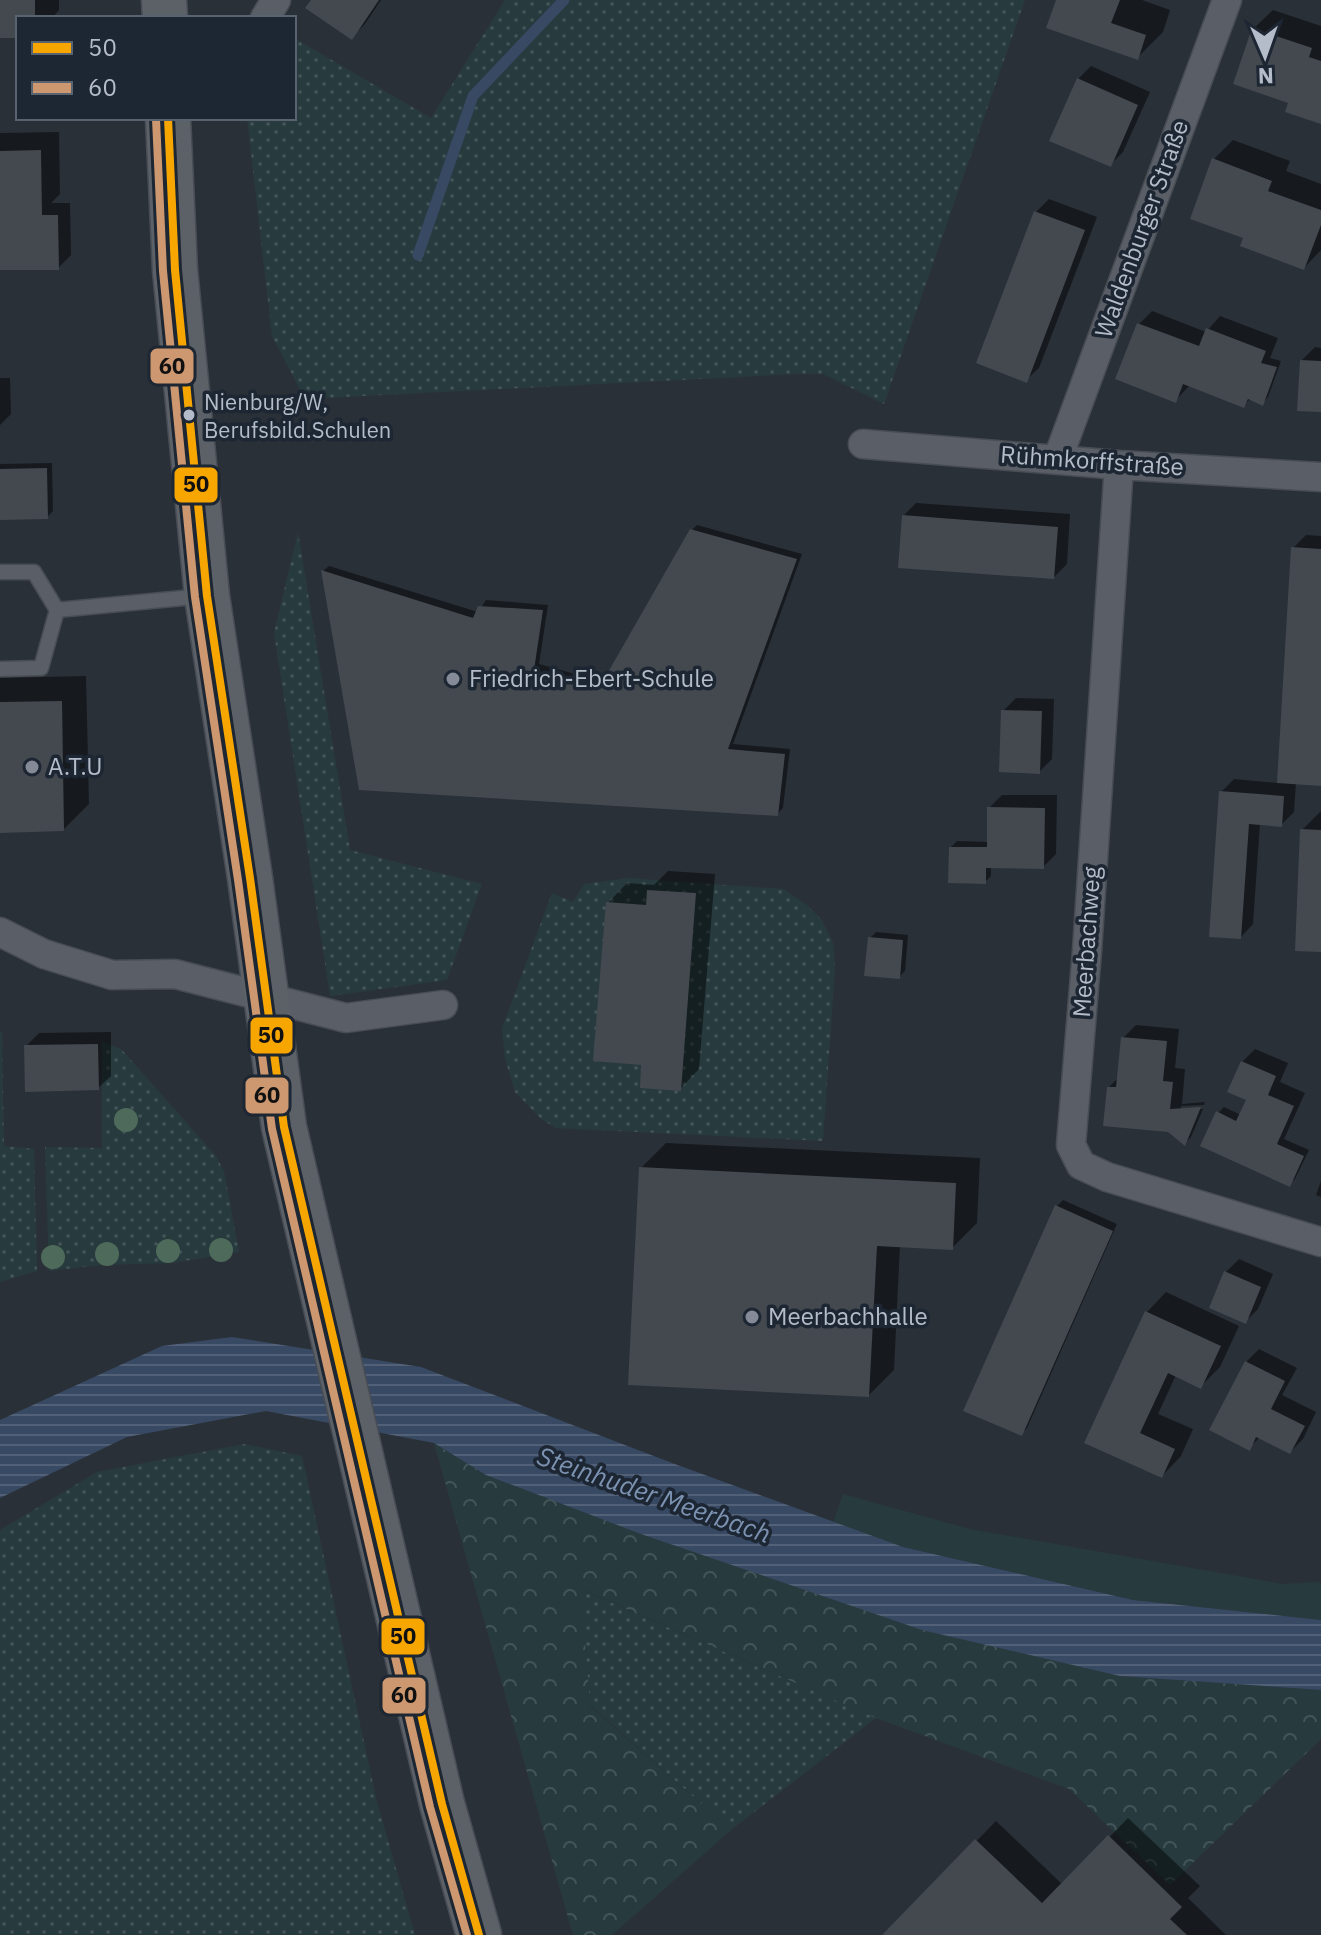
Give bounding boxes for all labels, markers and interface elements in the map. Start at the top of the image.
legend [16,16,296,120]
north arrow [1225,16,1305,96]
text: 50 [88,31,117,63]
text: N [1257,62,1274,91]
text: 60 [88,71,117,103]
street label: Waldenburger Straße [1087,115,1195,342]
line badge: 60 [149,347,195,385]
text: 60 [159,351,185,380]
place label: Nienburg/W, Berufsbild.Schulen [204,387,391,444]
marker: Nienburg/W, Berufsbild.Schulen [181,407,197,423]
street label: Rühmkorffstraße [999,438,1185,482]
line badge: 50 [173,466,219,504]
text: 50 [183,469,209,498]
place label: Friedrich-Ebert-Schule [469,662,714,694]
marker: Friedrich-Ebert-Schule [444,670,462,688]
place label: A.T.U [48,750,102,782]
marker: A.T.U [23,758,41,776]
street label: Meerbachweg [1065,865,1107,1018]
line badge: 50 [249,1016,294,1055]
text: 50 [258,1020,284,1049]
line badge: 60 [244,1076,290,1115]
text: 60 [254,1080,280,1109]
place label: Meerbachhalle [768,1300,928,1332]
marker: Meerbachhalle [743,1308,761,1326]
water label: Steinhuder Meerbach [533,1438,776,1550]
line badge: 50 [380,1617,426,1656]
text: 50 [390,1621,416,1650]
line badge: 60 [381,1676,427,1715]
text: 60 [391,1680,417,1709]

